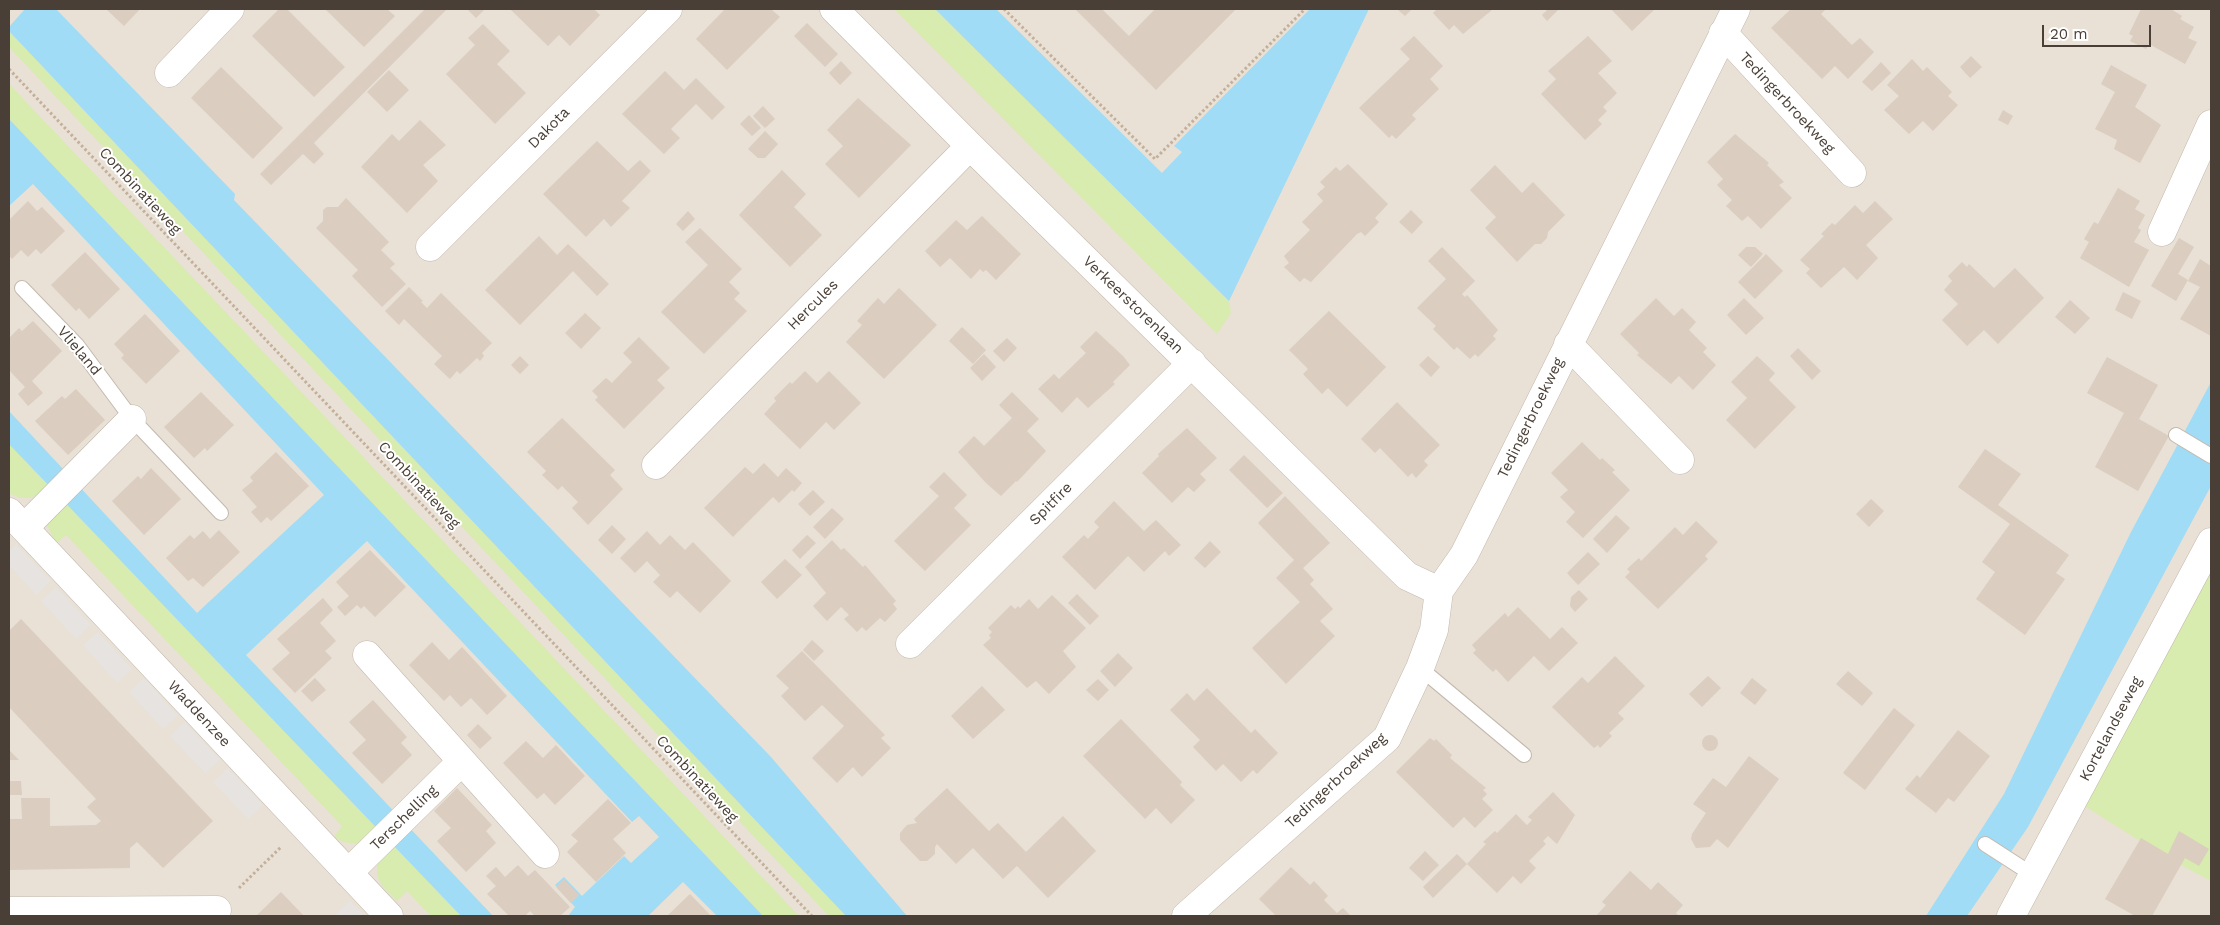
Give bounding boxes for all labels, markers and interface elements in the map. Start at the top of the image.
scale bar [2045,15,2154,47]
text: 20 m [2050,25,2088,43]
street label: Tedingerbroekweg [1735,49,1839,157]
street label: Dakota [525,104,573,152]
street label: Combinatieweg [95,144,185,238]
street label: Verkeerstorenlaan [1079,252,1187,358]
street label: Hercules [784,276,842,334]
street label: Vlieland [53,323,105,379]
street label: Tedingerbroekweg [1494,355,1568,481]
street label: Combinatieweg [374,438,464,532]
street label: Spitfire [1026,479,1076,529]
street label: Kortelandseweg [2076,674,2146,784]
street label: Waddenzee [164,677,234,751]
street label: Tedingerbroekweg [1282,729,1390,833]
street label: Combinatieweg [652,732,742,826]
street label: Terschelling [367,781,441,855]

